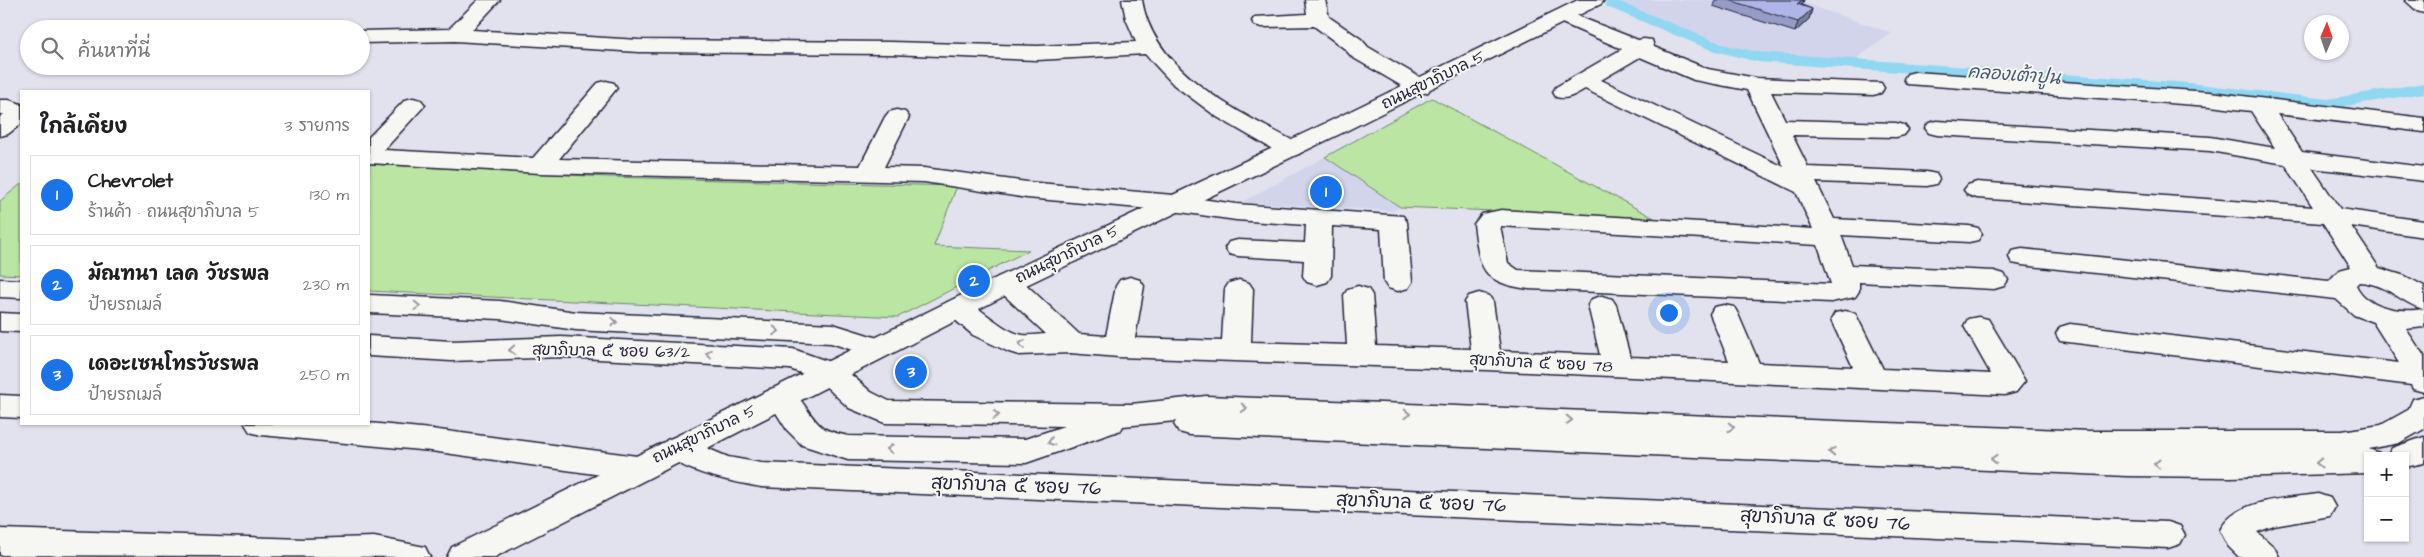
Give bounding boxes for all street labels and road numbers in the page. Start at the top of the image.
street label: ถนนสุขาภิบาล 5 [1378,45,1490,115]
street label: ถนนสุขาภิบาล 5 [1012,219,1124,289]
street label: สุขาภิบาล ๕ ซอย 63/2 [532,339,690,364]
street label: สุขาภิบาล ๕ ซอย 78 [1469,348,1613,379]
street label: ถนนสุขาภิบาล 5 [649,399,761,469]
street label: สุขาภิบาล ๕ ซอย 76 [931,470,1102,502]
street label: สุขาภิบาล ๕ ซอย 76 [1336,487,1507,519]
street label: สุขาภิบาล ๕ ซอย 76 [1739,502,1911,538]

